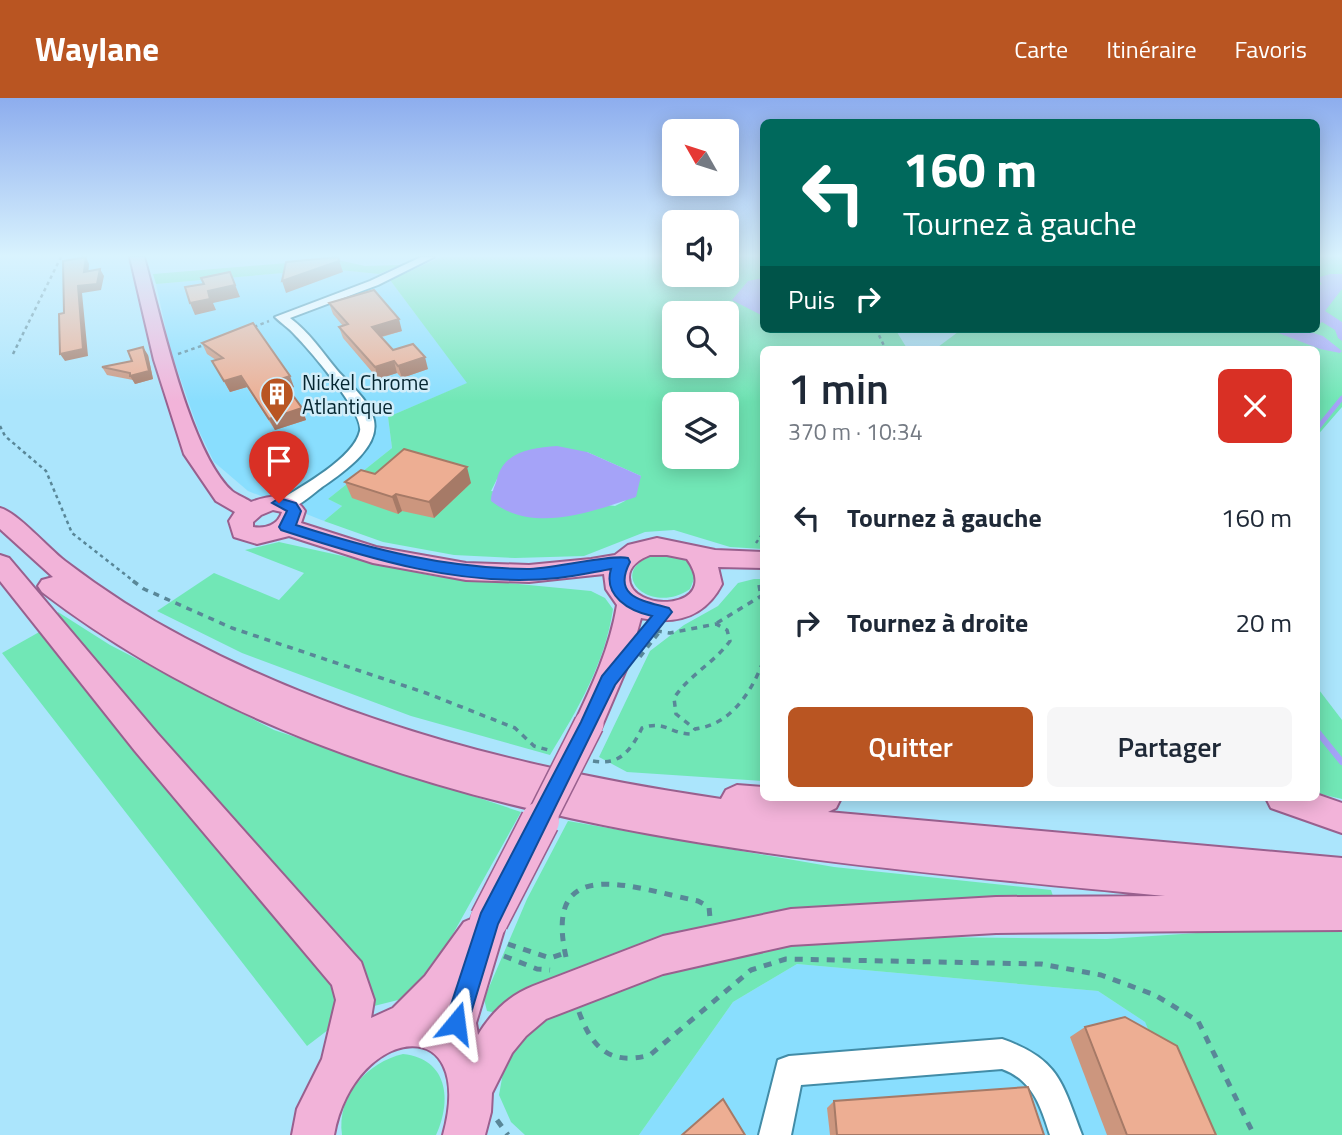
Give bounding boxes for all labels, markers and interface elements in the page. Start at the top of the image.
text: Waylane [35,24,159,74]
text: Carte [1014,31,1068,67]
text: Itinéraire [1106,31,1197,67]
text: Favoris [1235,31,1307,67]
north arrow [662,119,738,196]
map controls [662,119,739,469]
text: 160 m [903,131,1037,206]
icon: left [788,147,879,238]
text: Tournez à gauche [903,199,1137,247]
button: sound [662,210,739,287]
text: Puis [788,280,835,319]
icon: right [849,280,887,318]
button: search [662,301,739,378]
text: 1 min [788,356,889,420]
place label: Nickel Chrome Atlantique [302,366,429,422]
button: close [1218,369,1292,443]
building icon: Nickel Chrome Atlantique [258,375,296,424]
button: layers [662,392,739,469]
text: 370 m · 10:34 [788,414,923,449]
pin [249,431,309,503]
icon: arrive [260,442,298,480]
text: Tournez à gauche [847,498,1042,537]
text: 160 m [1221,498,1292,537]
icon: left [788,499,826,537]
text: Tournez à droite [847,603,1028,642]
text: 20 m [1235,603,1292,642]
icon: right [788,604,826,642]
button: Quitter [788,707,1033,787]
button: Partager [1047,707,1292,787]
position arrow [419,986,493,1060]

